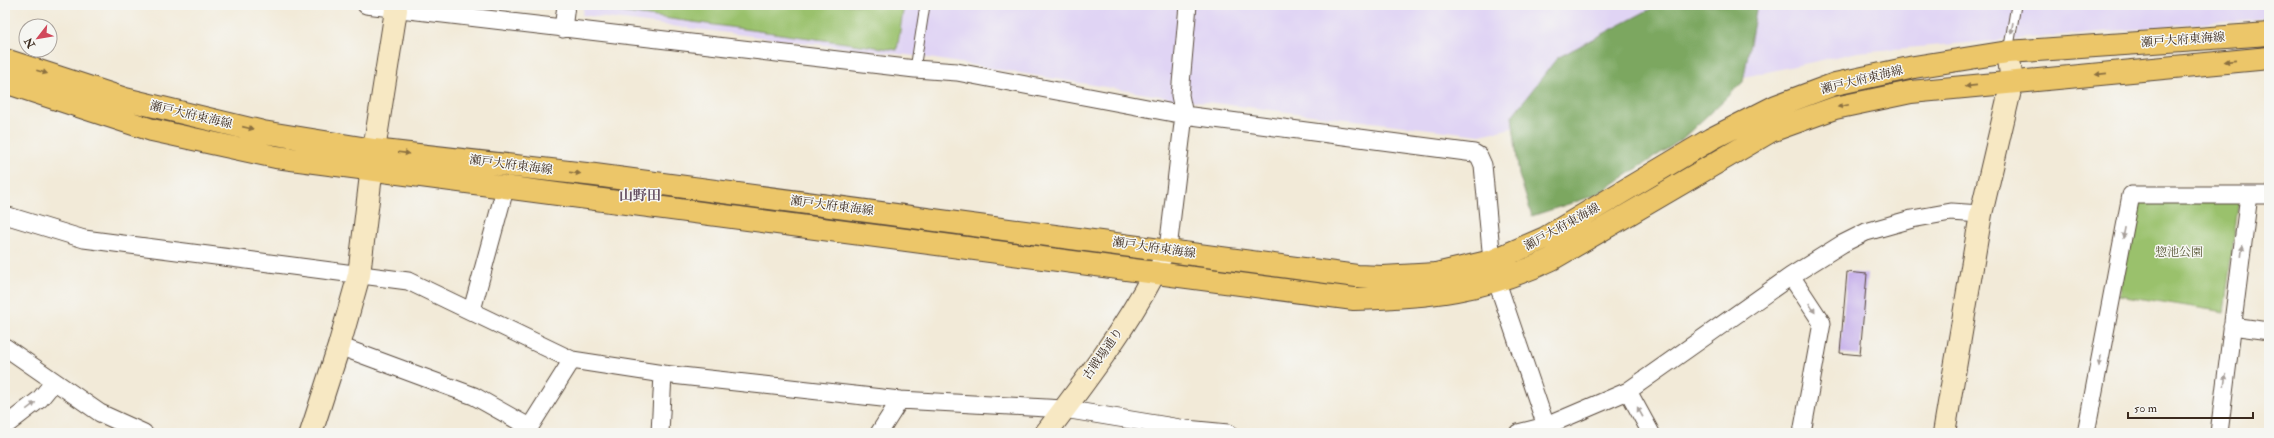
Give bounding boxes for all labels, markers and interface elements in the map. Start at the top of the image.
north arrow [18,18,58,58]
one-way arrow [2009,22,2015,34]
street label: 瀬戸大府東海線 [2141,30,2225,50]
text: N [21,34,38,51]
one-way arrow [2224,58,2236,65]
street label: 瀬戸大府東海線 [1819,63,1905,97]
one-way arrow [36,69,48,75]
one-way arrow [2095,70,2107,77]
one-way arrow [1965,83,1977,90]
street label: 瀬戸大府東海線 [148,98,234,132]
one-way arrow [1837,104,1849,110]
one-way arrow [242,126,254,132]
one-way arrow [398,150,410,156]
street label: 瀬戸大府東海線 [468,152,554,178]
one-way arrow [569,169,581,176]
district label: 山野田 [619,187,661,204]
street label: 瀬戸大府東海線 [789,193,875,219]
street label: 瀬戸大府東海線 [1522,200,1602,254]
one-way arrow [2120,227,2126,239]
street label: 瀬戸大府東海線 [1111,235,1197,261]
park label: 惣池公園 [2155,245,2203,260]
one-way arrow [2239,245,2245,258]
one-way arrow [1808,303,1816,314]
street label: 古戦場通り [1080,325,1126,383]
one-way arrow [2096,355,2102,367]
one-way arrow [2222,374,2229,386]
scale bar [2128,394,2253,420]
text: 50 m [2134,401,2158,416]
one-way arrow [26,402,37,410]
one-way arrow [1636,406,1643,418]

